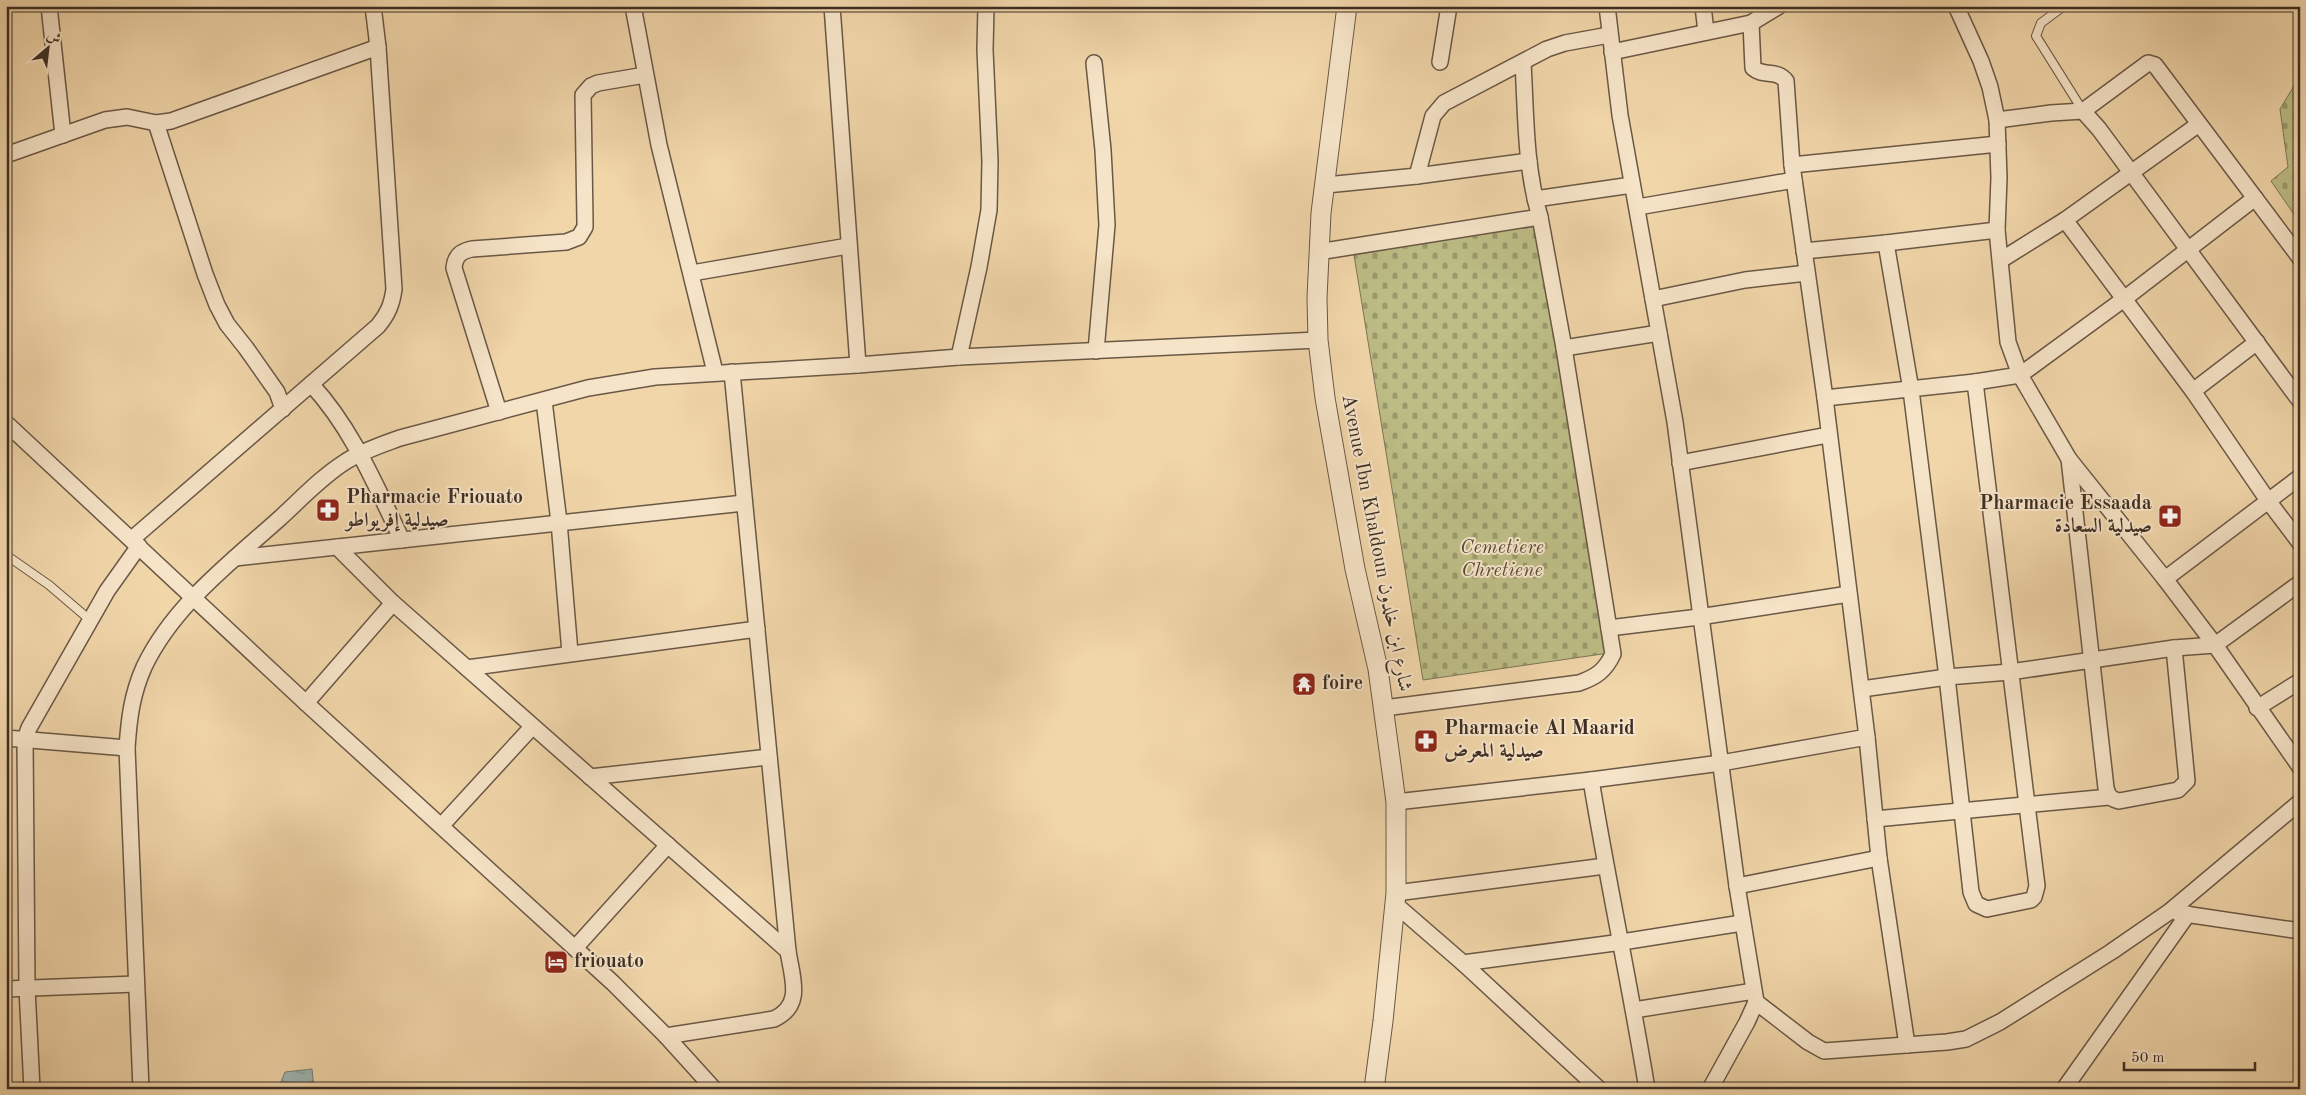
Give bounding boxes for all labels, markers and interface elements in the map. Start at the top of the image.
north arrow [22,22,72,72]
text: ش [44,28,63,47]
street label: Avenue Ibn Khaldoun شارع ابن خلدون [1331,393,1415,695]
place label: Pharmacie Friouato صيدلية إفريواطو [344,488,523,532]
place label: Pharmacie Essaada صيدلية السعادة [1979,494,2152,537]
pharmacy icon: Pharmacie Friouato صيدلية إفريواطو [315,497,341,523]
pharmacy icon: Pharmacie Essaada صيدلية السعادة [2157,503,2183,529]
park label: Cemetiere Chretiene [1460,538,1544,581]
temple icon: foire [1291,671,1317,697]
place label: foire [1322,674,1363,694]
place label: Pharmacie Al Maarid صيدلية المعرض [1444,719,1635,763]
pharmacy icon: Pharmacie Al Maarid صيدلية المعرض [1413,728,1439,754]
hotel icon: friouato [543,949,569,975]
place label: friouato [574,952,644,972]
scale bar [2124,1040,2255,1072]
text: 50 m [2131,1051,2165,1066]

